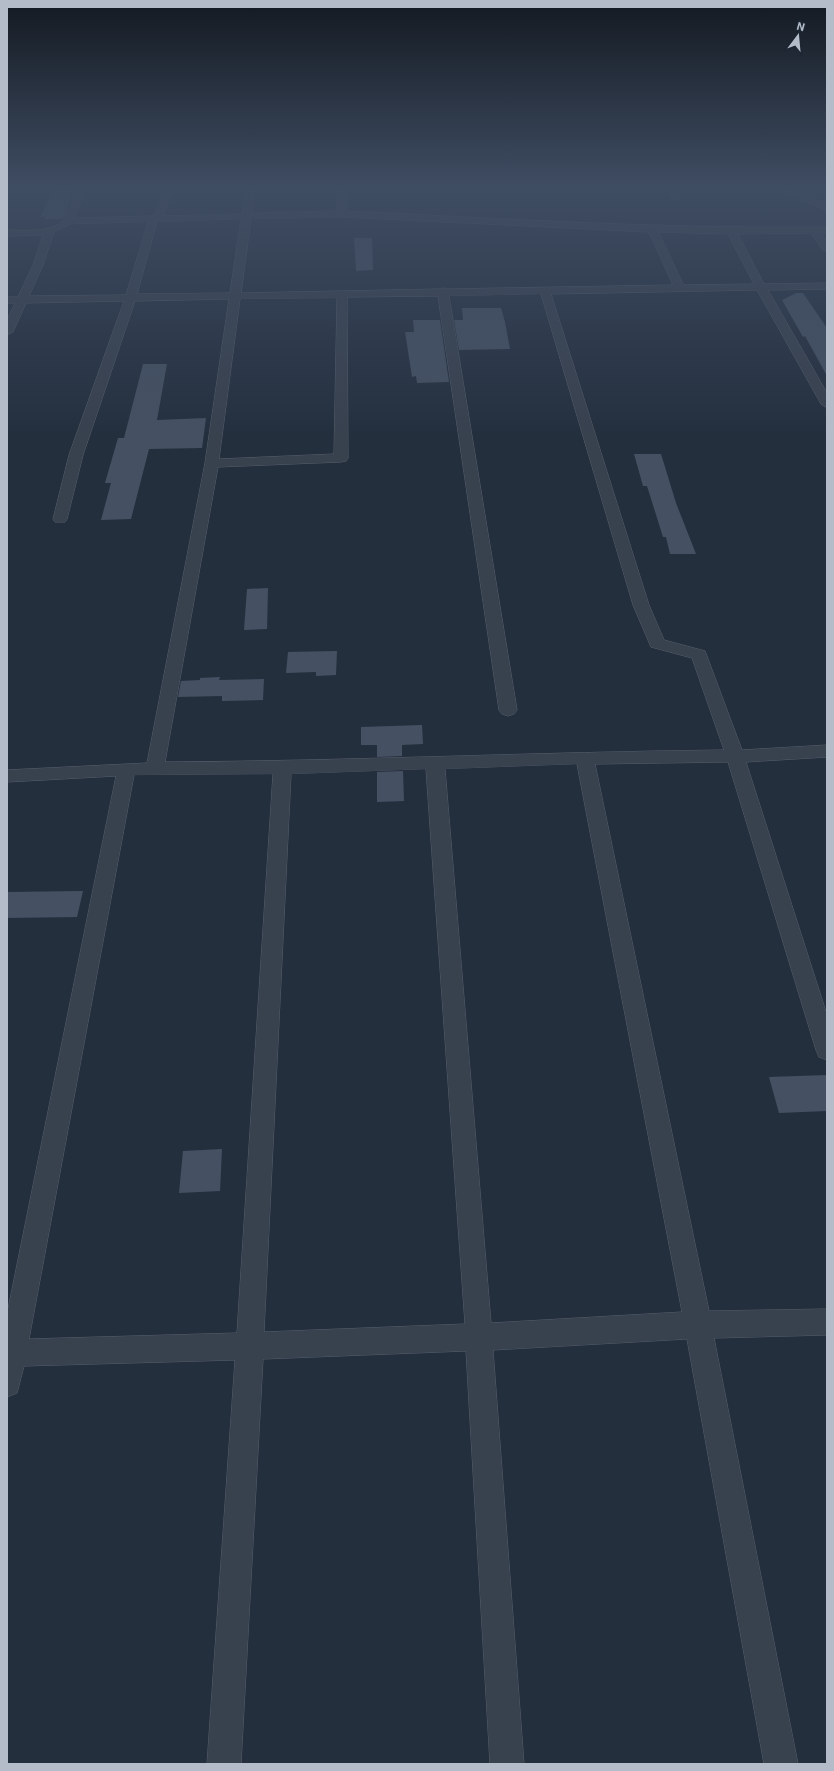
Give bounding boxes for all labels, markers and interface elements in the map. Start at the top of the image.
north arrow [778,16,818,56]
text: N [795,20,806,34]

